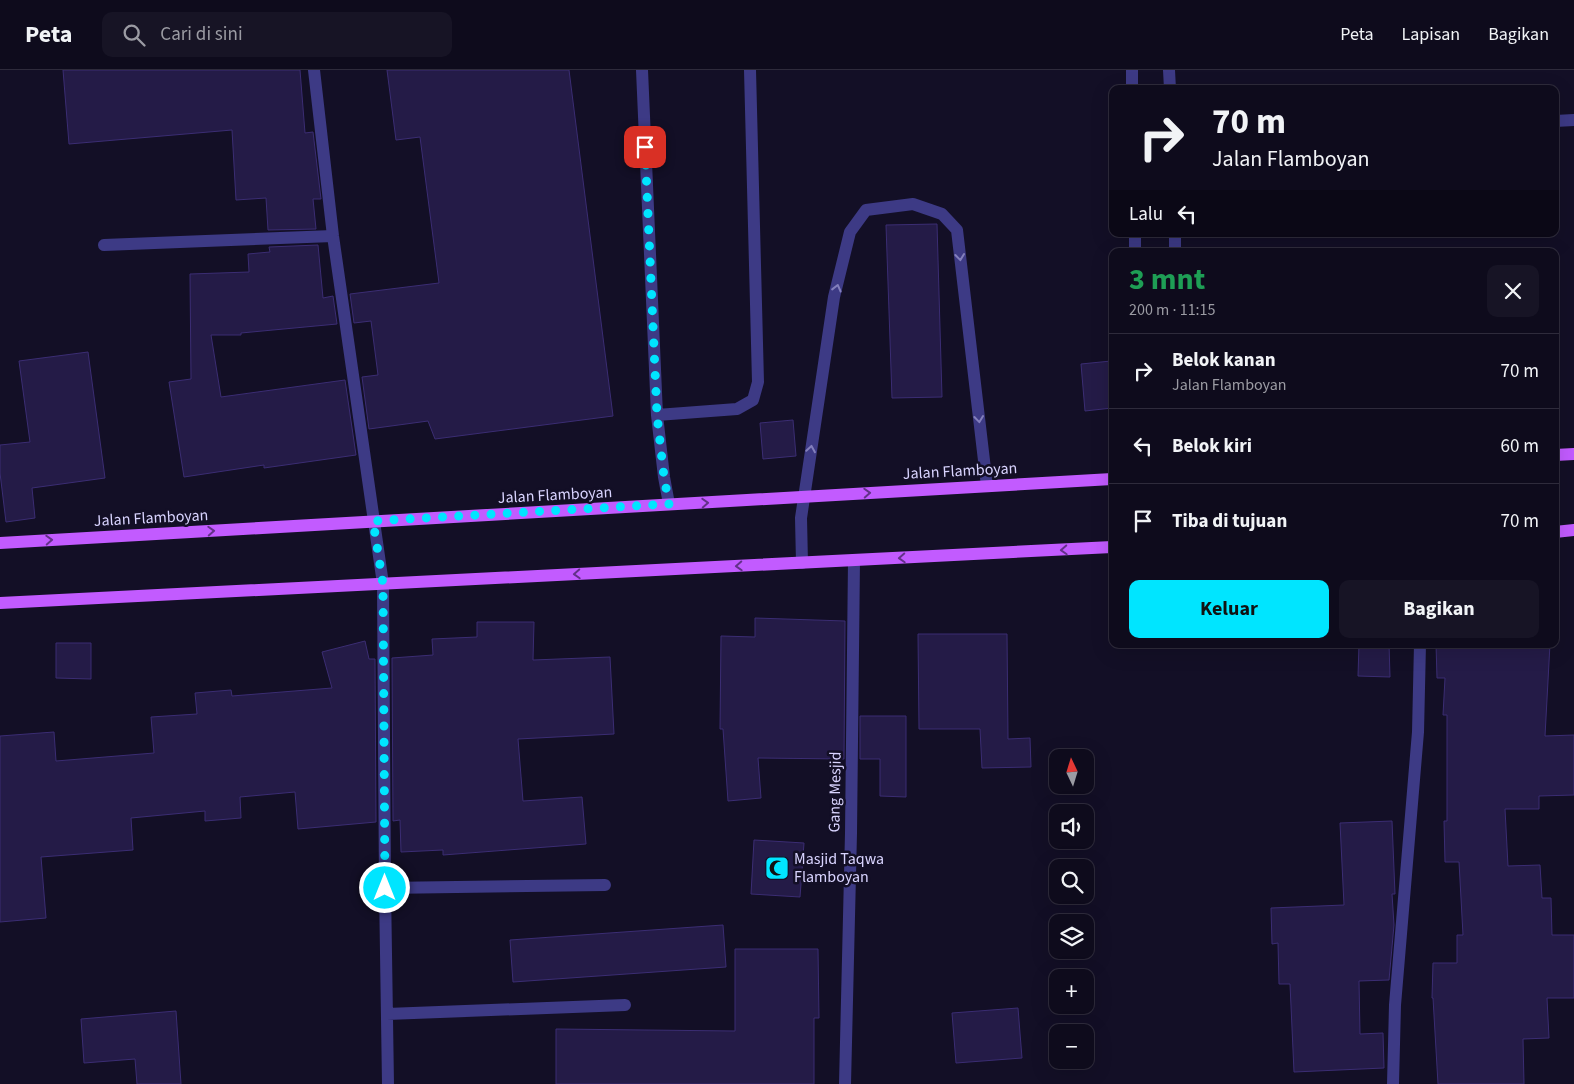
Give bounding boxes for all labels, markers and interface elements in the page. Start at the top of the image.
search box [102,12,452,57]
text: Peta [25,17,72,52]
icon: search [120,21,148,49]
text: Cari di sini [160,21,243,48]
text: Peta [1340,22,1373,47]
text: Lapisan [1401,22,1460,47]
text: Bagikan [1488,22,1549,47]
text: 70 m [1212,97,1286,147]
icon: right [1129,105,1194,170]
pin [624,126,666,168]
icon: arrive [631,133,659,161]
text: Jalan Flamboyan [1212,143,1370,175]
icon: left [1173,200,1201,228]
text: Lalu [1129,201,1163,228]
one-way arrow [954,253,965,261]
text: 3 mnt [1129,258,1205,301]
button: close [1487,265,1539,317]
one-way arrow [831,284,842,293]
text: 200 m · 11:15 [1129,299,1216,321]
text: Belok kanan [1172,347,1276,374]
icon: right [1129,357,1157,385]
text: 70 m [1501,358,1539,385]
text: Jalan Flamboyan [1172,374,1287,396]
one-way arrow [973,415,984,423]
icon: left [1129,432,1157,460]
text: Belok kiri [1172,433,1252,460]
text: 60 m [1501,433,1539,460]
one-way arrow [805,444,816,452]
street label: Jalan Flamboyan [902,457,1018,485]
street label: Jalan Flamboyan [497,481,613,509]
one-way arrow [864,488,872,499]
one-way arrow [701,497,709,508]
street label: Jalan Flamboyan [93,504,209,532]
icon: arrive [1129,507,1157,535]
text: Tiba di tujuan [1172,508,1287,535]
text: 70 m [1501,508,1539,535]
one-way arrow [207,525,215,536]
one-way arrow [45,535,53,546]
one-way arrow [1060,544,1068,555]
one-way arrow [897,552,905,563]
one-way arrow [735,560,743,571]
one-way arrow [573,569,581,580]
button: Keluar [1129,580,1329,638]
button: Bagikan [1339,580,1539,638]
north arrow [1049,749,1094,794]
map controls [1049,749,1094,1069]
street label: Gang Mesjid [823,751,847,833]
button: sound [1049,804,1094,849]
place label: Masjid Taqwa Flamboyan [794,848,884,888]
mosque icon: Masjid Taqwa Flamboyan [764,855,790,881]
button: search [1049,859,1094,904]
position arrow [358,861,410,913]
button: layers [1049,914,1094,959]
button: + [1049,969,1094,1014]
button: − [1049,1024,1094,1069]

